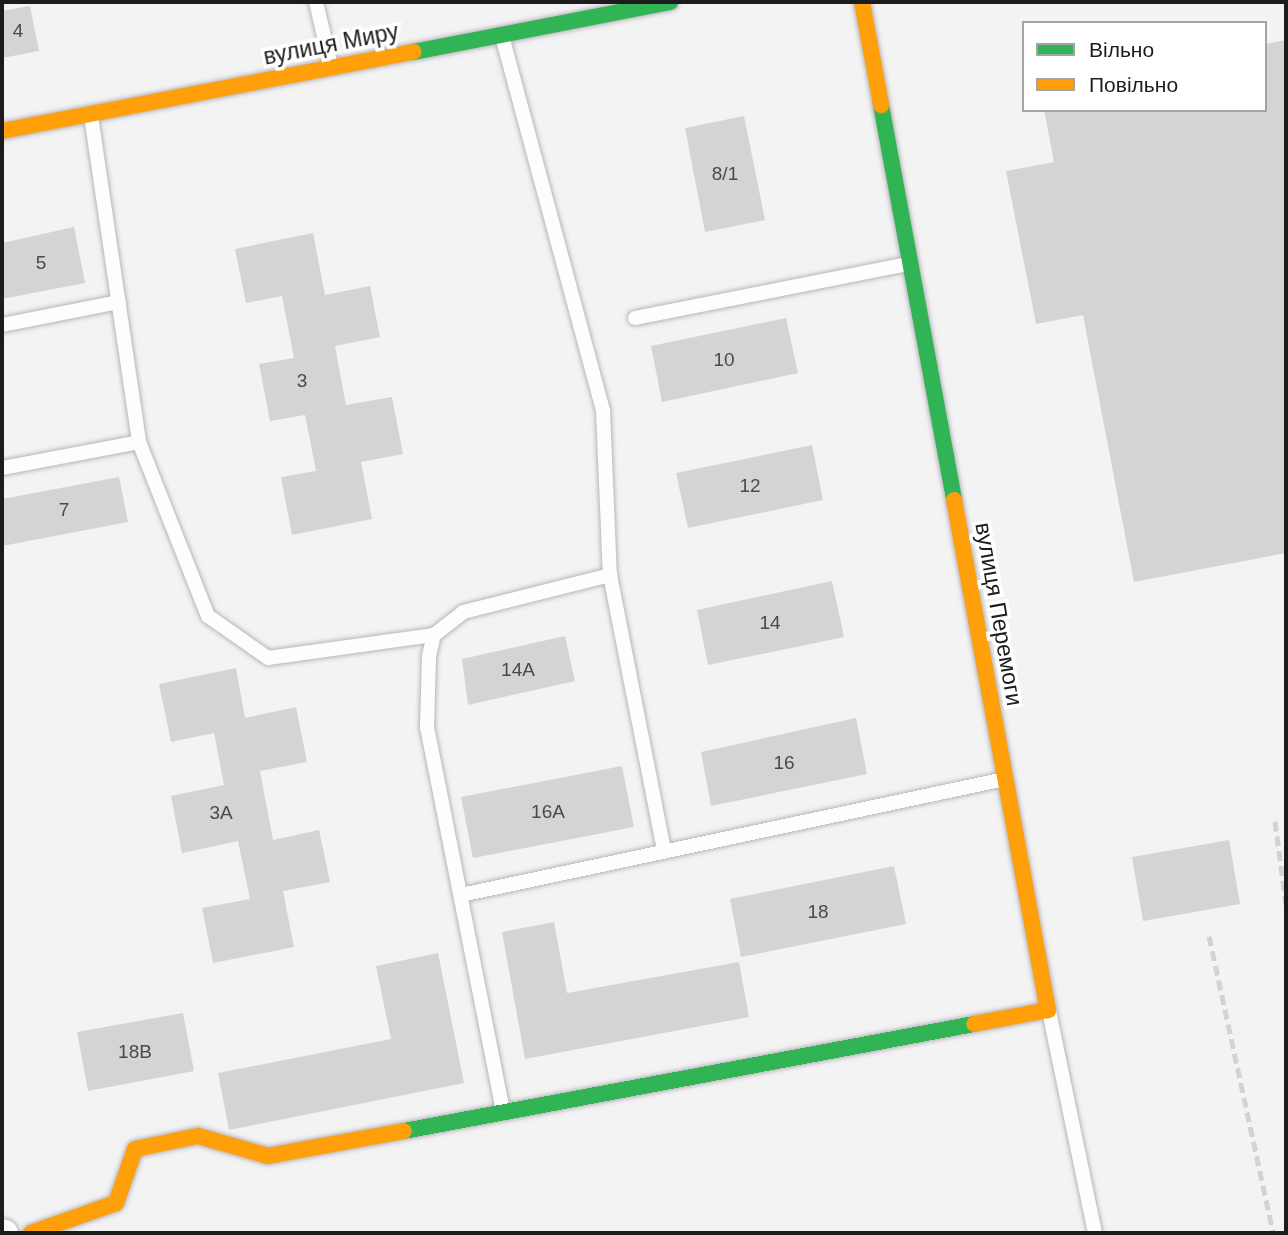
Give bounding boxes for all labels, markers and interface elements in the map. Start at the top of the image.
street label: вулиця Миру [261,17,401,71]
house number: 4 [13,20,23,42]
legend [1022,21,1267,112]
text: Вільно [1089,38,1154,61]
text: Повільно [1089,73,1178,96]
house number: 8/1 [712,163,738,185]
house number: 5 [36,252,46,274]
house number: 10 [713,349,735,371]
house number: 3 [297,370,307,392]
house number: 12 [739,475,761,497]
house number: 7 [59,499,69,521]
street label: вулиця Перемоги [969,520,1029,708]
house number: 14 [759,612,781,634]
house number: 14А [501,659,535,681]
house number: 16 [773,752,795,774]
house number: 16А [531,801,565,823]
house number: 3А [209,802,233,824]
house number: 18 [807,901,829,923]
house number: 18В [118,1041,152,1063]

